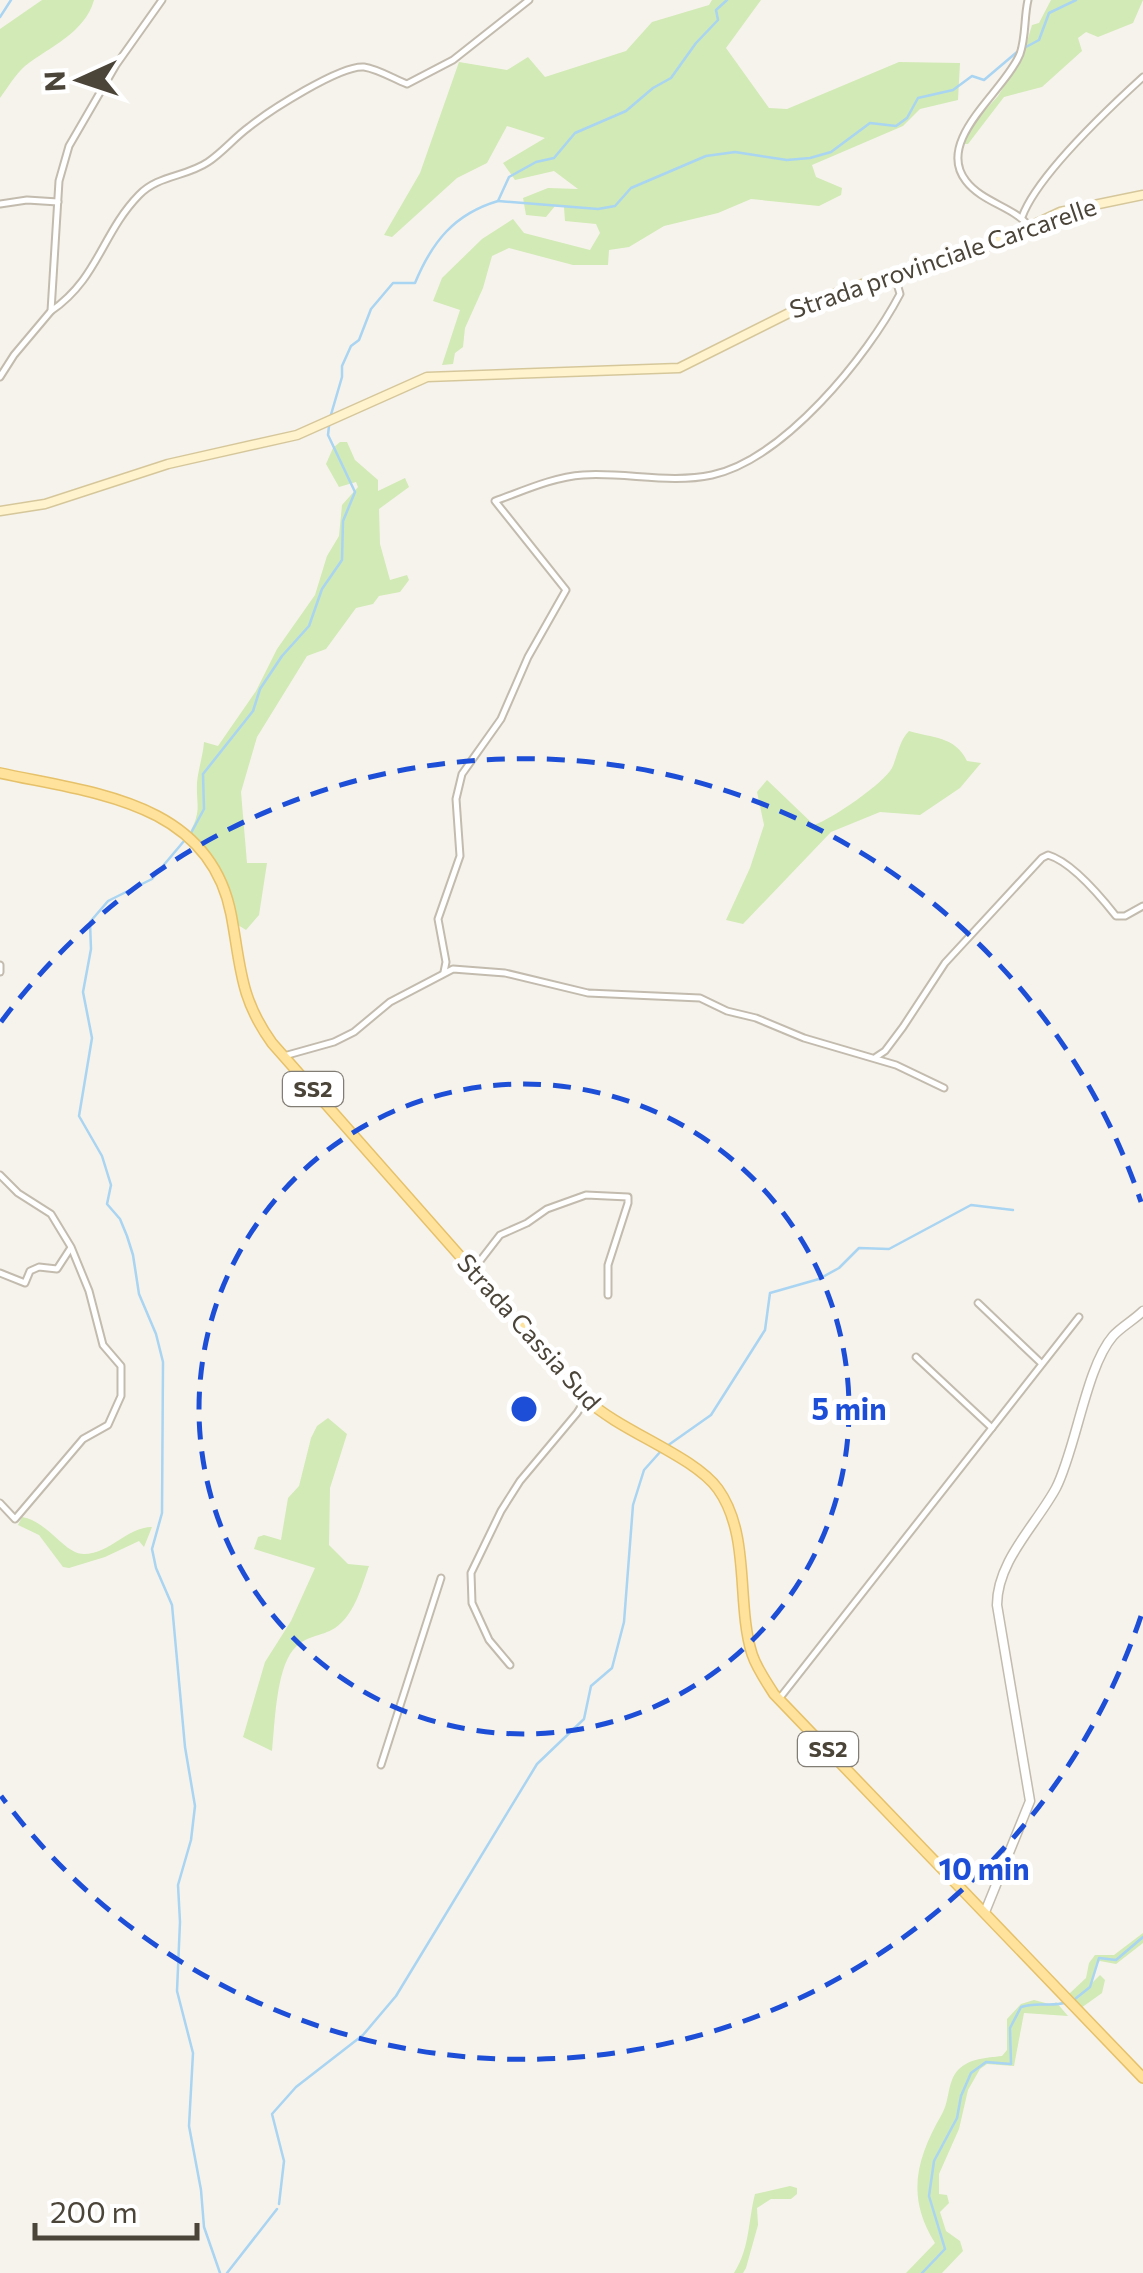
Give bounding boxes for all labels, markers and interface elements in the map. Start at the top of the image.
north arrow [30,30,130,130]
text: N [37,70,72,93]
street label: Strada provinciale Carcarelle [785,190,1100,324]
road number: SS2 [283,1072,343,1106]
street label: Strada Cassia Sud [452,1247,608,1416]
text: 5 min [811,1389,887,1426]
centre of rings [506,1391,542,1427]
road number: SS2 [798,1732,858,1766]
text: 10 min [938,1849,1030,1886]
scale bar [35,2178,198,2240]
text: 200 m [50,2192,138,2229]

